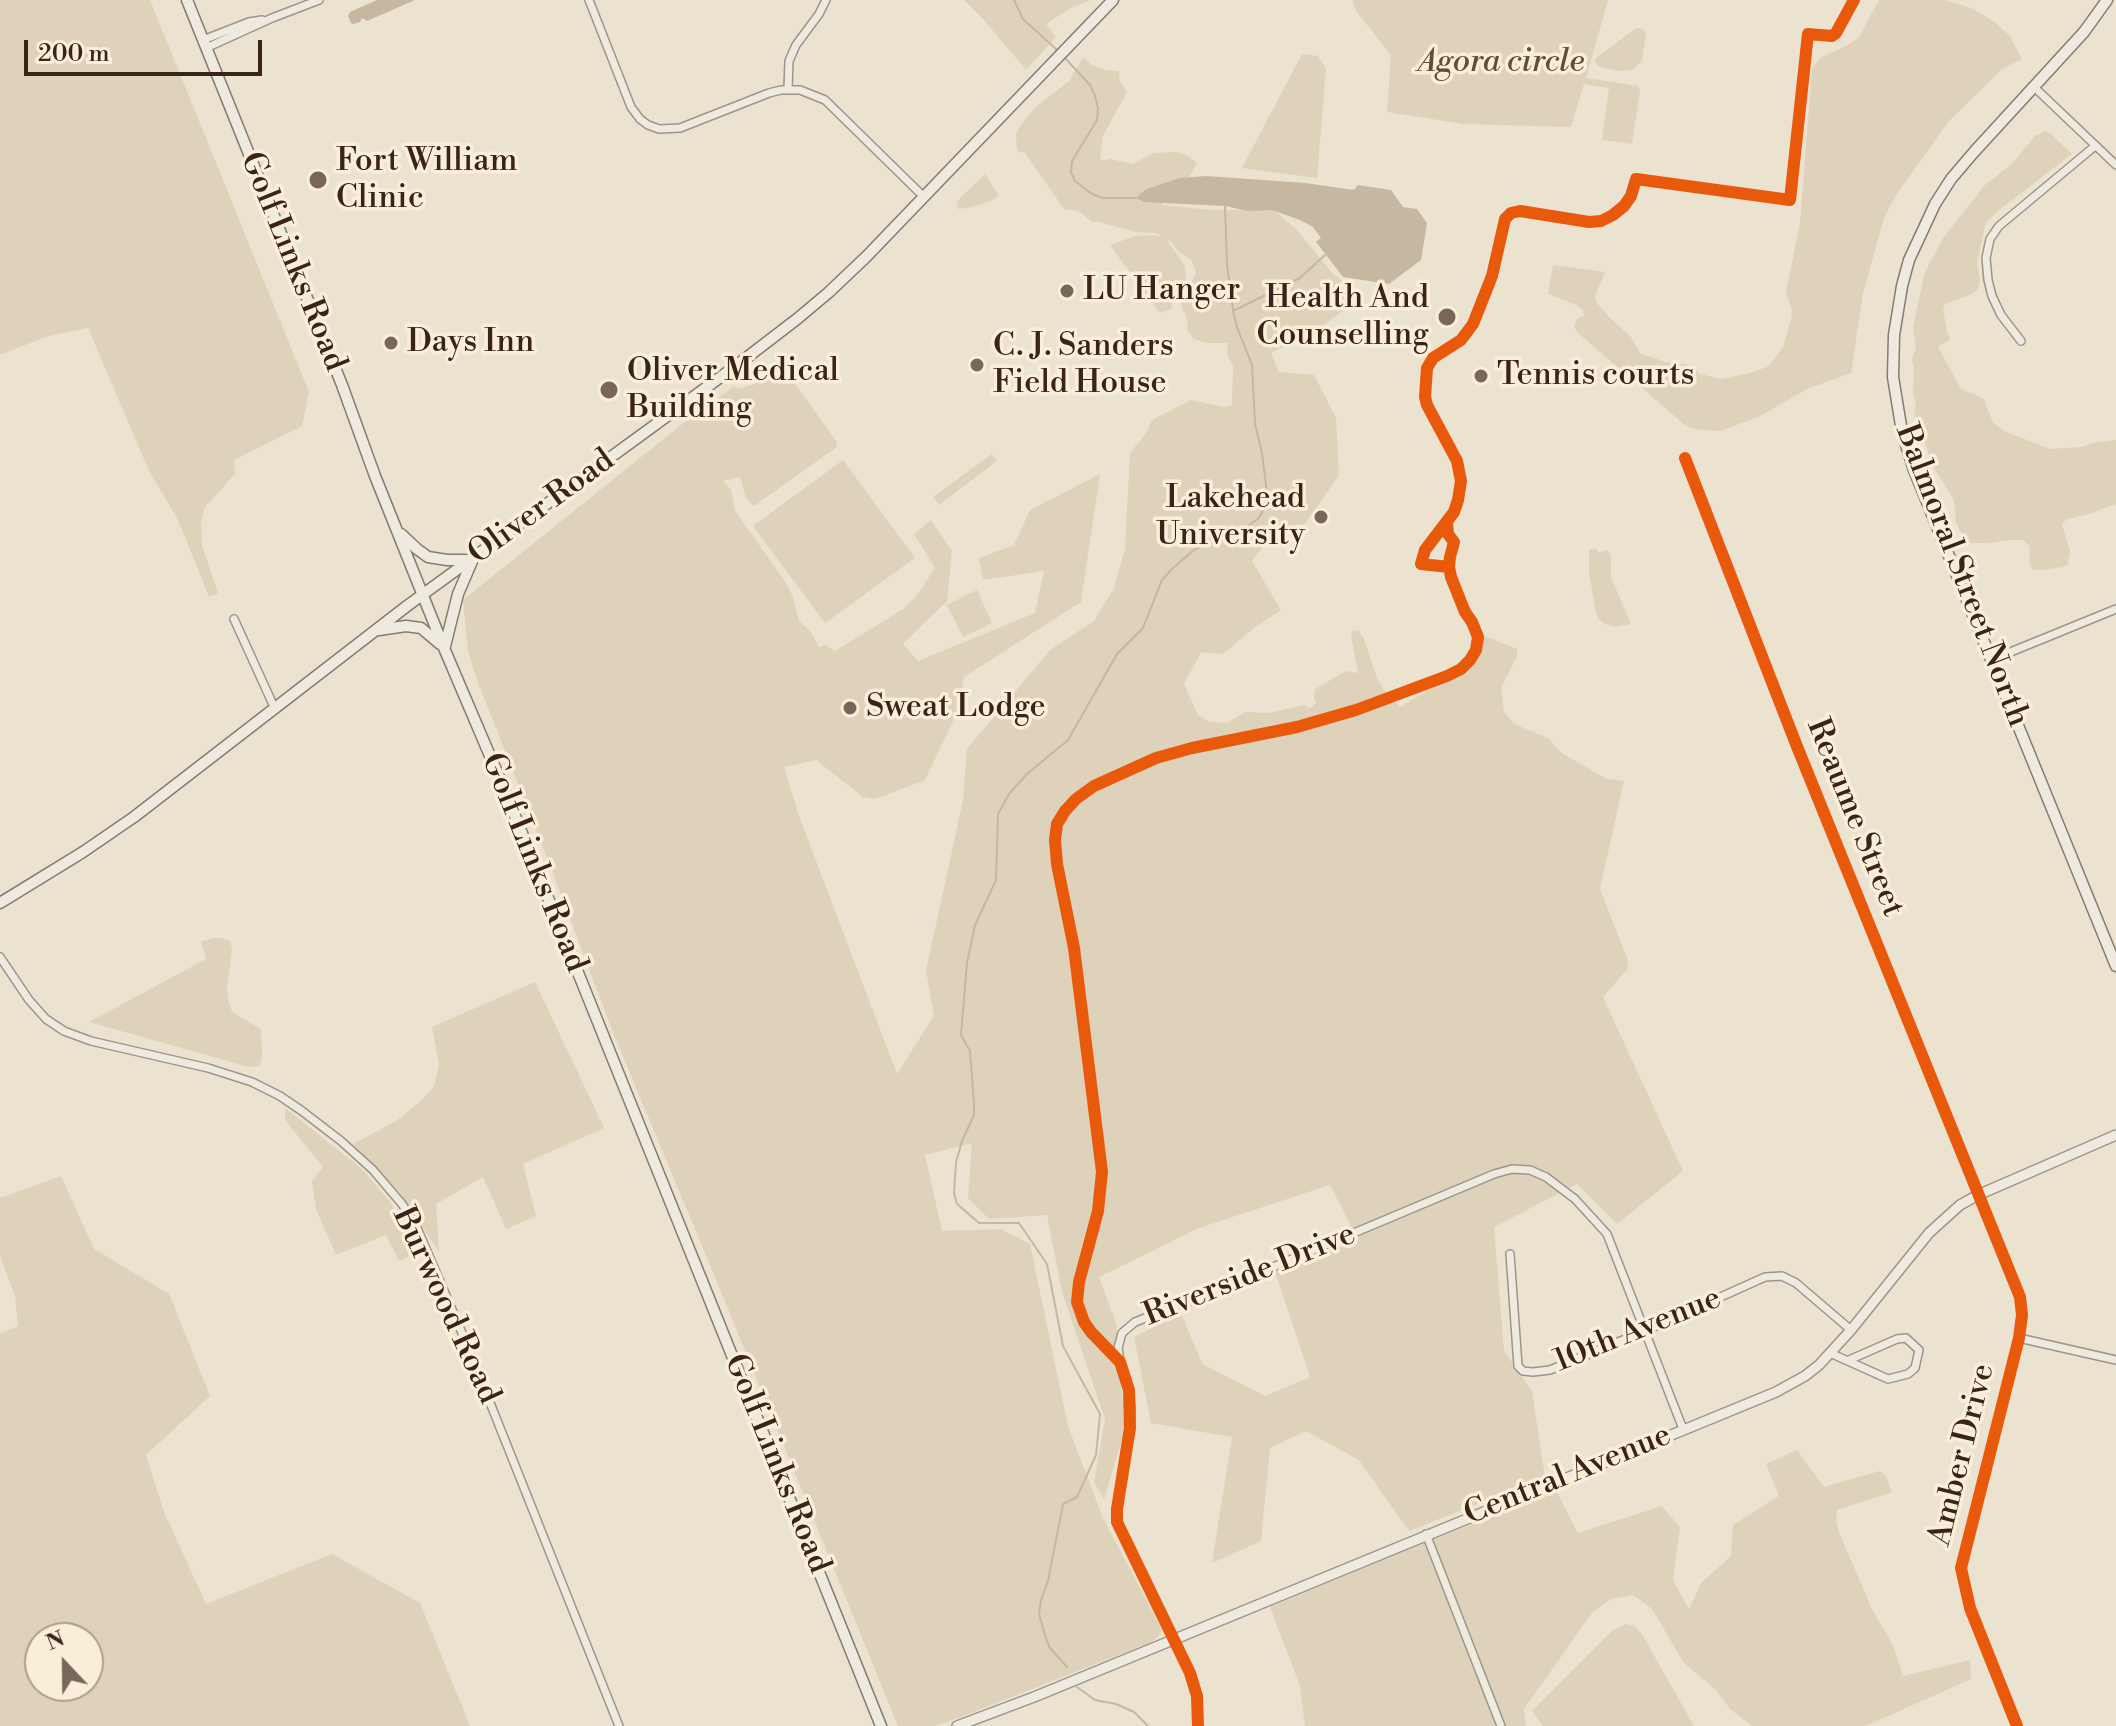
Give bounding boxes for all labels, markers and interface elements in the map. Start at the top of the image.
scale bar [28,24,266,74]
text: 200 m [38,39,109,69]
park label: Agora circle [1418,44,1584,82]
place label: Fort William Clinic [336,143,518,218]
street label: Golf Links Road [231,147,353,377]
marker: Fort William Clinic [307,169,329,191]
place label: LU Hanger [1083,272,1240,310]
place label: Health And Counselling [1256,280,1429,355]
marker: LU Hanger [1058,282,1076,300]
marker: Health And Counselling [1436,306,1458,328]
place label: Days Inn [407,324,534,362]
place label: C. J. Sanders Field House [993,328,1174,403]
marker: Days Inn [382,334,400,352]
place label: Oliver Medical Building [627,353,839,428]
marker: C. J. Sanders Field House [968,356,986,374]
place label: Tennis courts [1497,357,1695,395]
marker: Tennis courts [1472,367,1490,385]
marker: Oliver Medical Building [598,379,620,401]
street label: Balmoral Street North [1886,419,2036,733]
street label: Oliver Road [461,442,623,574]
place label: Lakehead University [1156,480,1305,555]
marker: Lakehead University [1312,508,1330,526]
place label: Sweat Lodge [866,689,1046,727]
marker: Sweat Lodge [841,699,859,717]
street label: Reaume Street [1797,713,1911,923]
street label: Golf Links Road [472,748,594,978]
street label: Burwood Road [383,1202,507,1410]
street label: Riverside Drive [1138,1216,1362,1336]
street label: 10th Avenue [1549,1280,1727,1382]
street label: Golf Links Road [715,1349,837,1579]
street label: Amber Drive [1922,1360,2004,1550]
street label: Central Avenue [1459,1417,1677,1535]
north arrow [24,1622,104,1702]
text: N [42,1625,69,1657]

